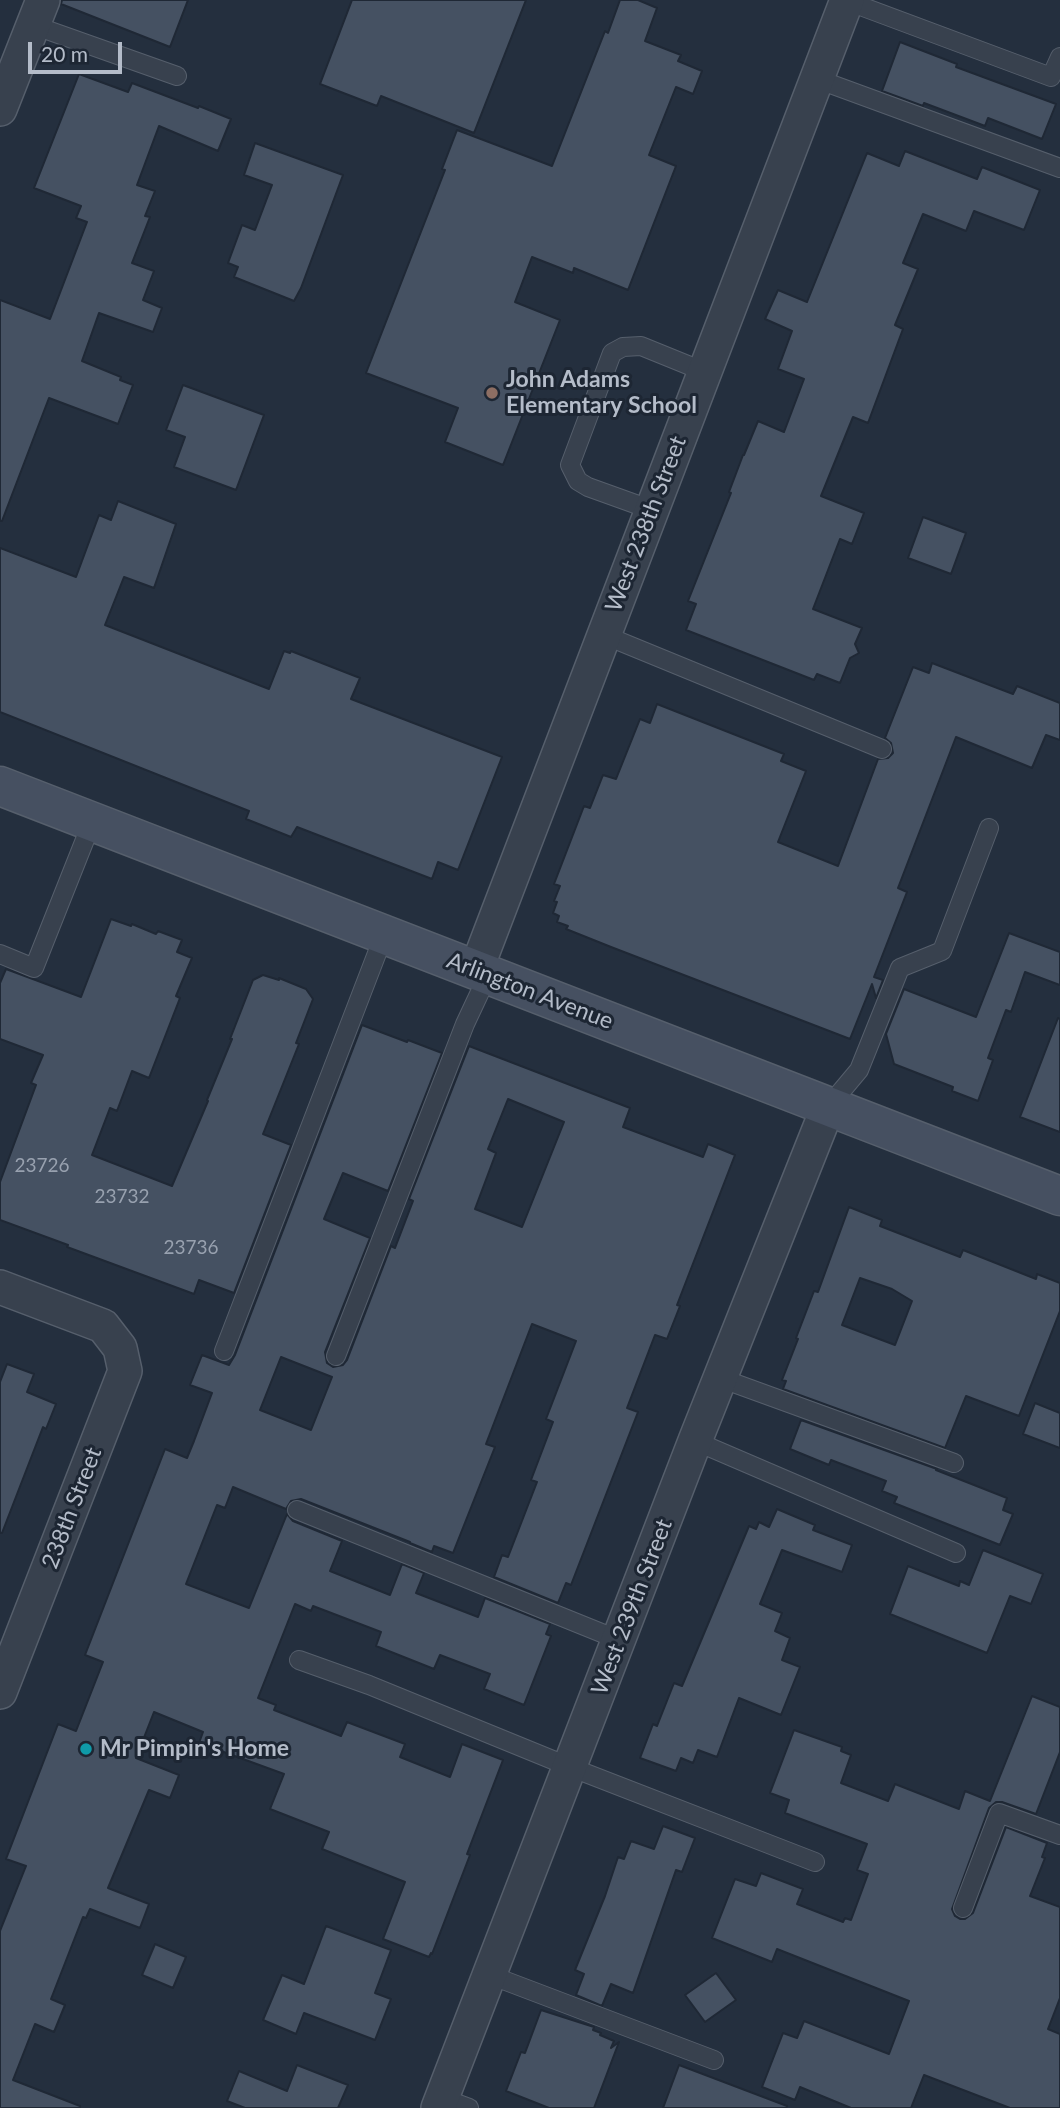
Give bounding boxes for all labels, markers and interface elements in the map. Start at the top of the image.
scale bar [32,28,126,72]
text: 20 m [41,41,88,66]
place label: John Adams Elementary School [506,366,697,420]
marker: John Adams Elementary School [484,385,500,401]
street label: West 238th Street [600,432,692,616]
street label: Arlington Avenue [443,947,617,1035]
house number: 23726 [14,1155,70,1177]
house number: 23732 [94,1186,150,1208]
house number: 23736 [163,1237,219,1259]
street label: 238th Street [36,1444,108,1572]
street label: West 239th Street [586,1515,678,1699]
place label: Mr Pimpin's Home [100,1735,289,1763]
marker: Mr Pimpin's Home [78,1741,94,1757]

